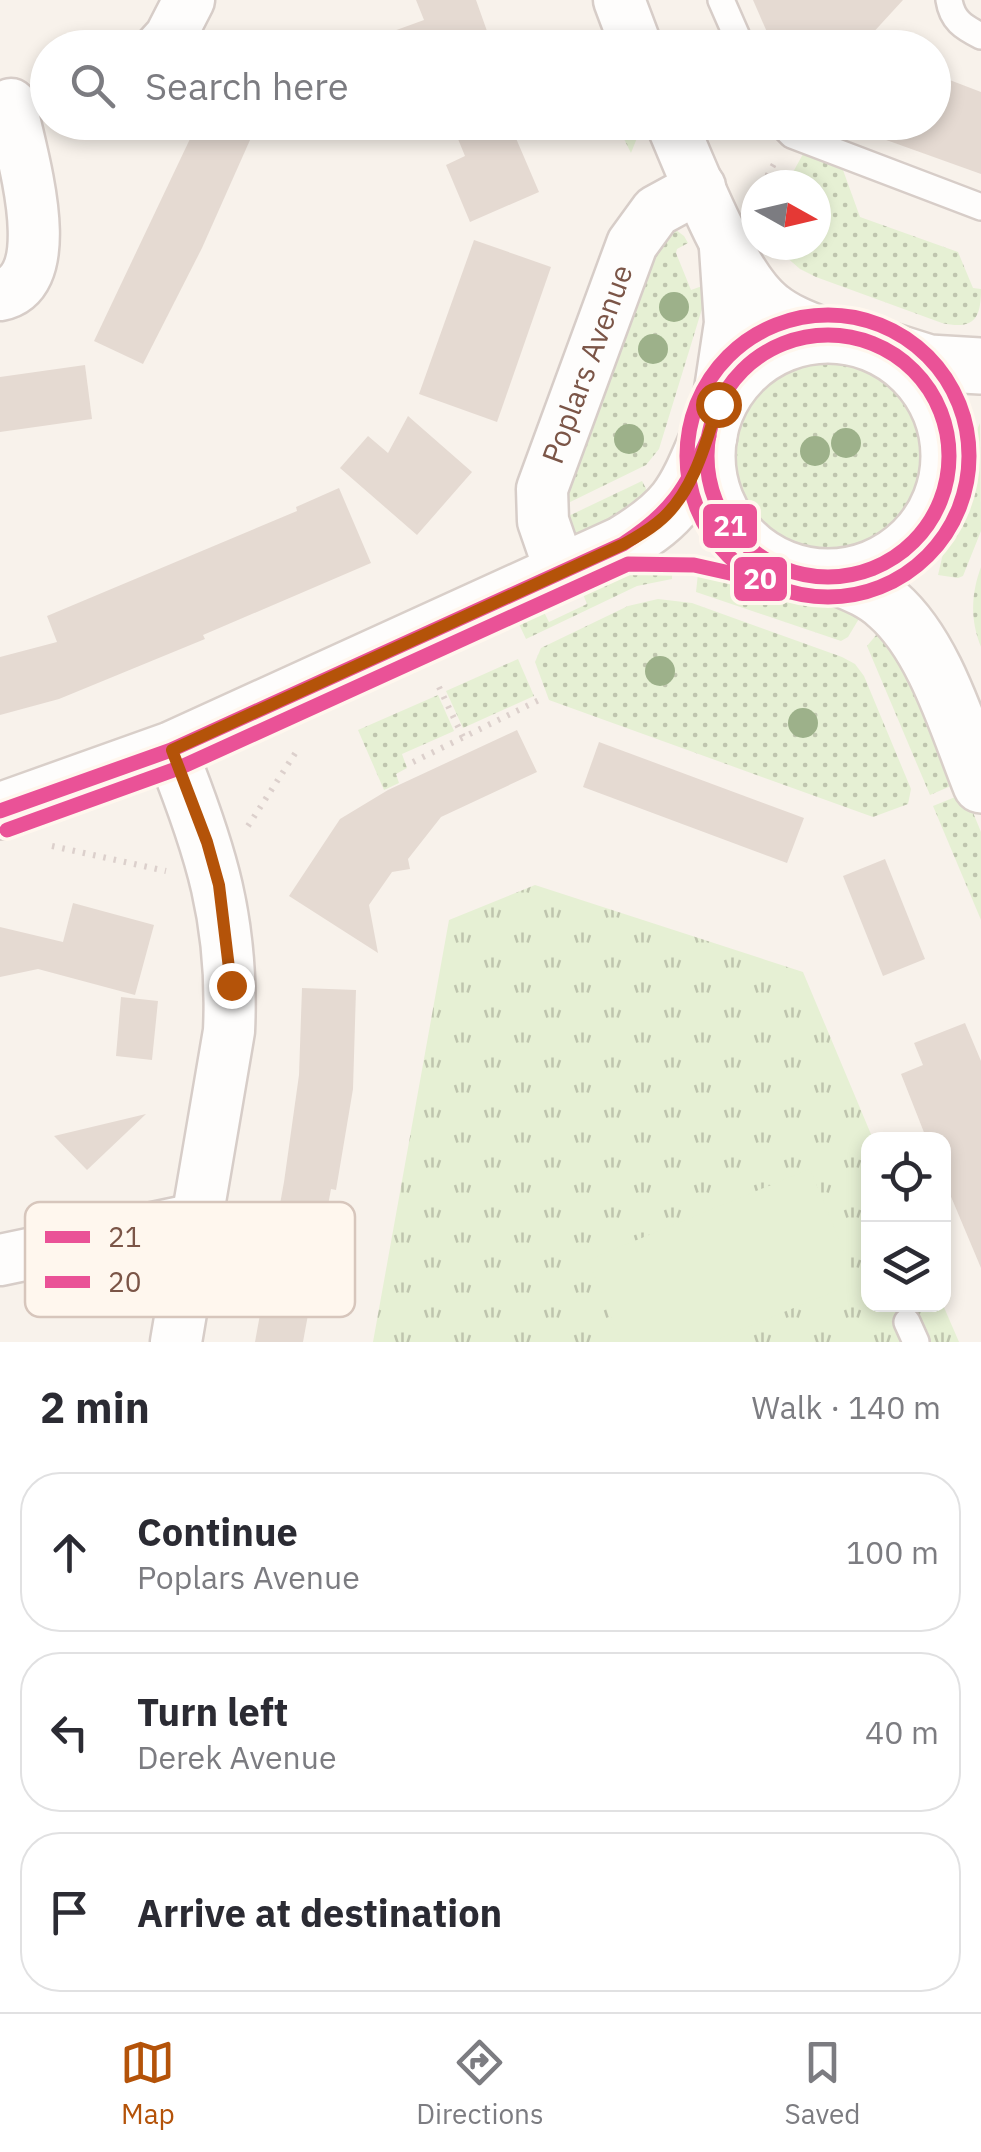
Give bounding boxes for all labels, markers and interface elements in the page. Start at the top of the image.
search box [30,30,951,140]
icon: search [65,58,120,113]
text: Search here [145,61,349,110]
north arrow [741,170,831,260]
street label: Poplars Avenue [532,259,641,468]
route start [696,382,742,428]
line badge: 21 [701,502,759,550]
text: 21 [713,507,747,544]
line badge: 20 [732,555,789,603]
text: 20 [743,560,777,597]
route end [209,963,255,1009]
map controls [861,1132,951,1312]
button: locate [861,1132,951,1222]
legend [25,1202,355,1317]
text: 21 [108,1218,142,1255]
button: layers [861,1222,951,1312]
text: 20 [108,1263,142,1300]
text: 2 min [40,1380,150,1435]
text: Walk · 140 m [752,1386,941,1428]
text: Continue [137,1507,298,1556]
icon: ahead [42,1525,97,1580]
text: 100 m [846,1531,939,1573]
text: Poplars Avenue [137,1556,360,1598]
text: Turn left [137,1687,288,1736]
icon: left [42,1705,97,1760]
text: 40 m [865,1711,939,1753]
text: Derek Avenue [137,1736,336,1778]
icon: arrive [42,1885,97,1940]
text: Arrive at destination [137,1888,502,1937]
tab: Map [120,2035,175,2132]
tab: Directions [416,2035,544,2132]
tab: Saved [784,2035,861,2132]

